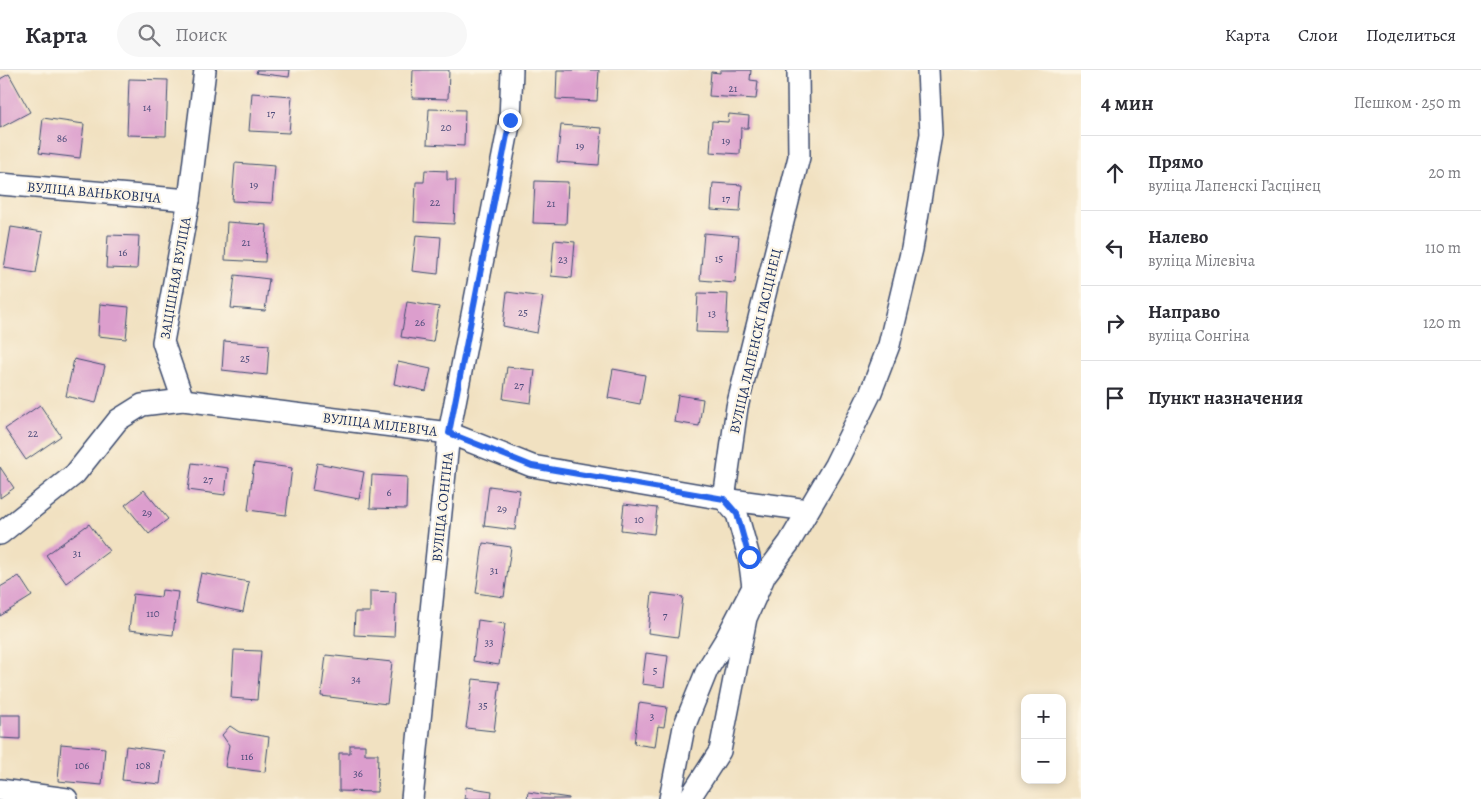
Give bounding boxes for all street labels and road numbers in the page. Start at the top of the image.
street label: ВУЛІЦА ВАНЬКОВІЧА [26,177,162,208]
street label: ЗАЦІШНАЯ ВУЛІЦА [155,215,196,341]
street label: ВУЛІЦА ЛАПЕНСКІ ГАСЦІНЕЦ [725,247,786,435]
street label: ВУЛІЦА МІЛЕВІЧА [322,408,439,441]
street label: ВУЛІЦА СОНГІНА [427,450,458,563]

